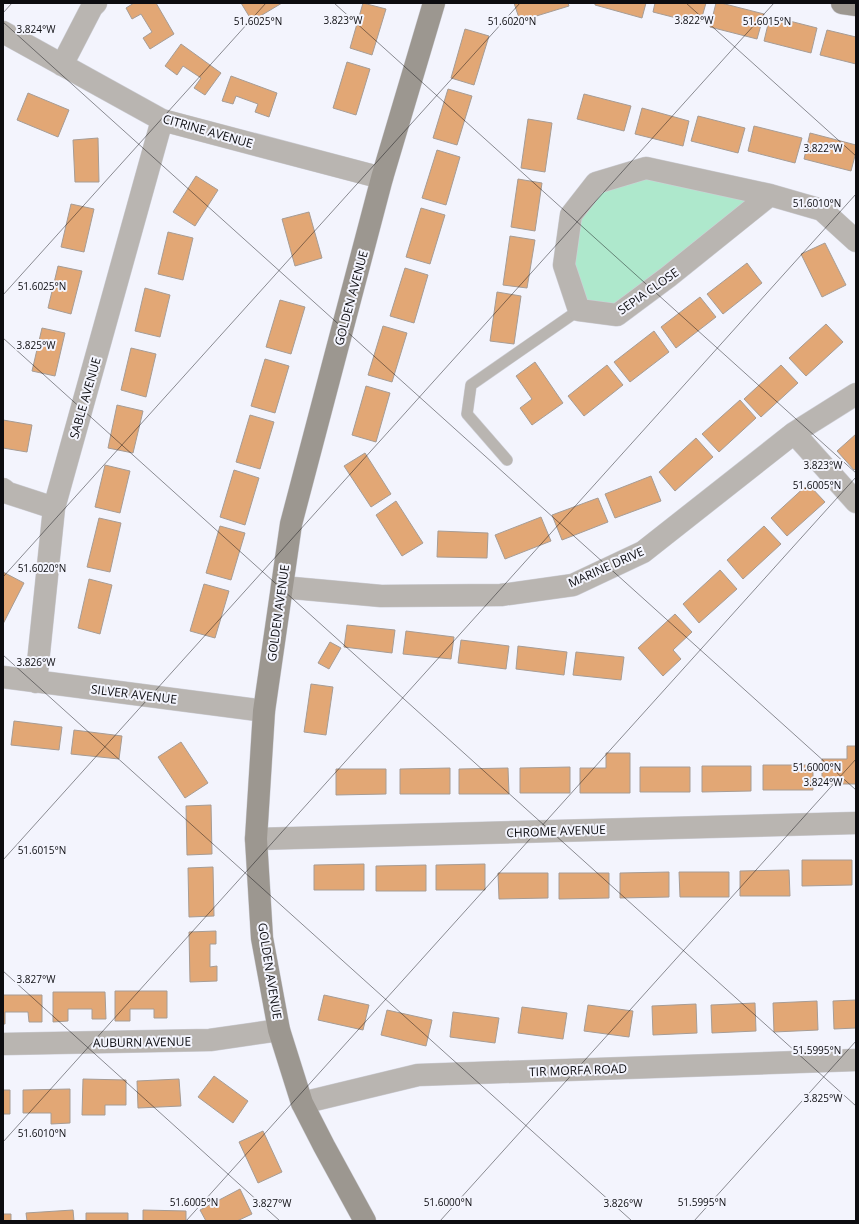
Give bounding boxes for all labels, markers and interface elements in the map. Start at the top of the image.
text: 3.823°W [323,13,363,27]
text: 3.822°W [674,13,714,27]
text: 51.6025°N [234,14,282,28]
text: 51.6020°N [488,14,536,28]
text: 51.6015°N [743,14,791,28]
text: 3.824°W [16,22,56,36]
street label: CITRINE AVENUE [161,110,255,152]
text: 3.822°W [803,141,843,155]
text: 51.6010°N [793,196,841,210]
street label: GOLDEN AVENUE [330,249,372,347]
street label: SEPIA CLOSE [614,264,682,318]
text: 51.6025°N [18,279,66,293]
text: 3.825°W [16,338,56,352]
street label: SABLE AVENUE [65,355,105,441]
text: 3.823°W [803,458,843,472]
text: 51.6005°N [793,478,841,492]
street label: MARINE DRIVE [565,543,647,591]
text: 51.6020°N [18,561,66,575]
street label: GOLDEN AVENUE [263,563,293,663]
text: 3.826°W [16,655,56,669]
street label: SILVER AVENUE [90,680,178,708]
text: 51.6000°N [793,760,841,774]
text: 3.824°W [803,775,843,789]
street label: CHROME AVENUE [506,821,606,841]
text: 51.6015°N [18,843,66,857]
street label: GOLDEN AVENUE [254,921,286,1021]
text: 3.827°W [16,972,56,986]
street label: AUBURN AVENUE [93,1033,191,1051]
text: 51.5995°N [793,1043,841,1057]
street label: TIR MORFA ROAD [529,1060,627,1080]
text: 3.825°W [803,1091,843,1105]
text: 51.6010°N [18,1126,66,1140]
text: 51.6005°N [170,1195,218,1209]
text: 51.6000°N [424,1195,472,1209]
text: 51.5995°N [678,1195,726,1209]
text: 3.827°W [252,1196,292,1210]
text: 3.826°W [603,1196,643,1210]

